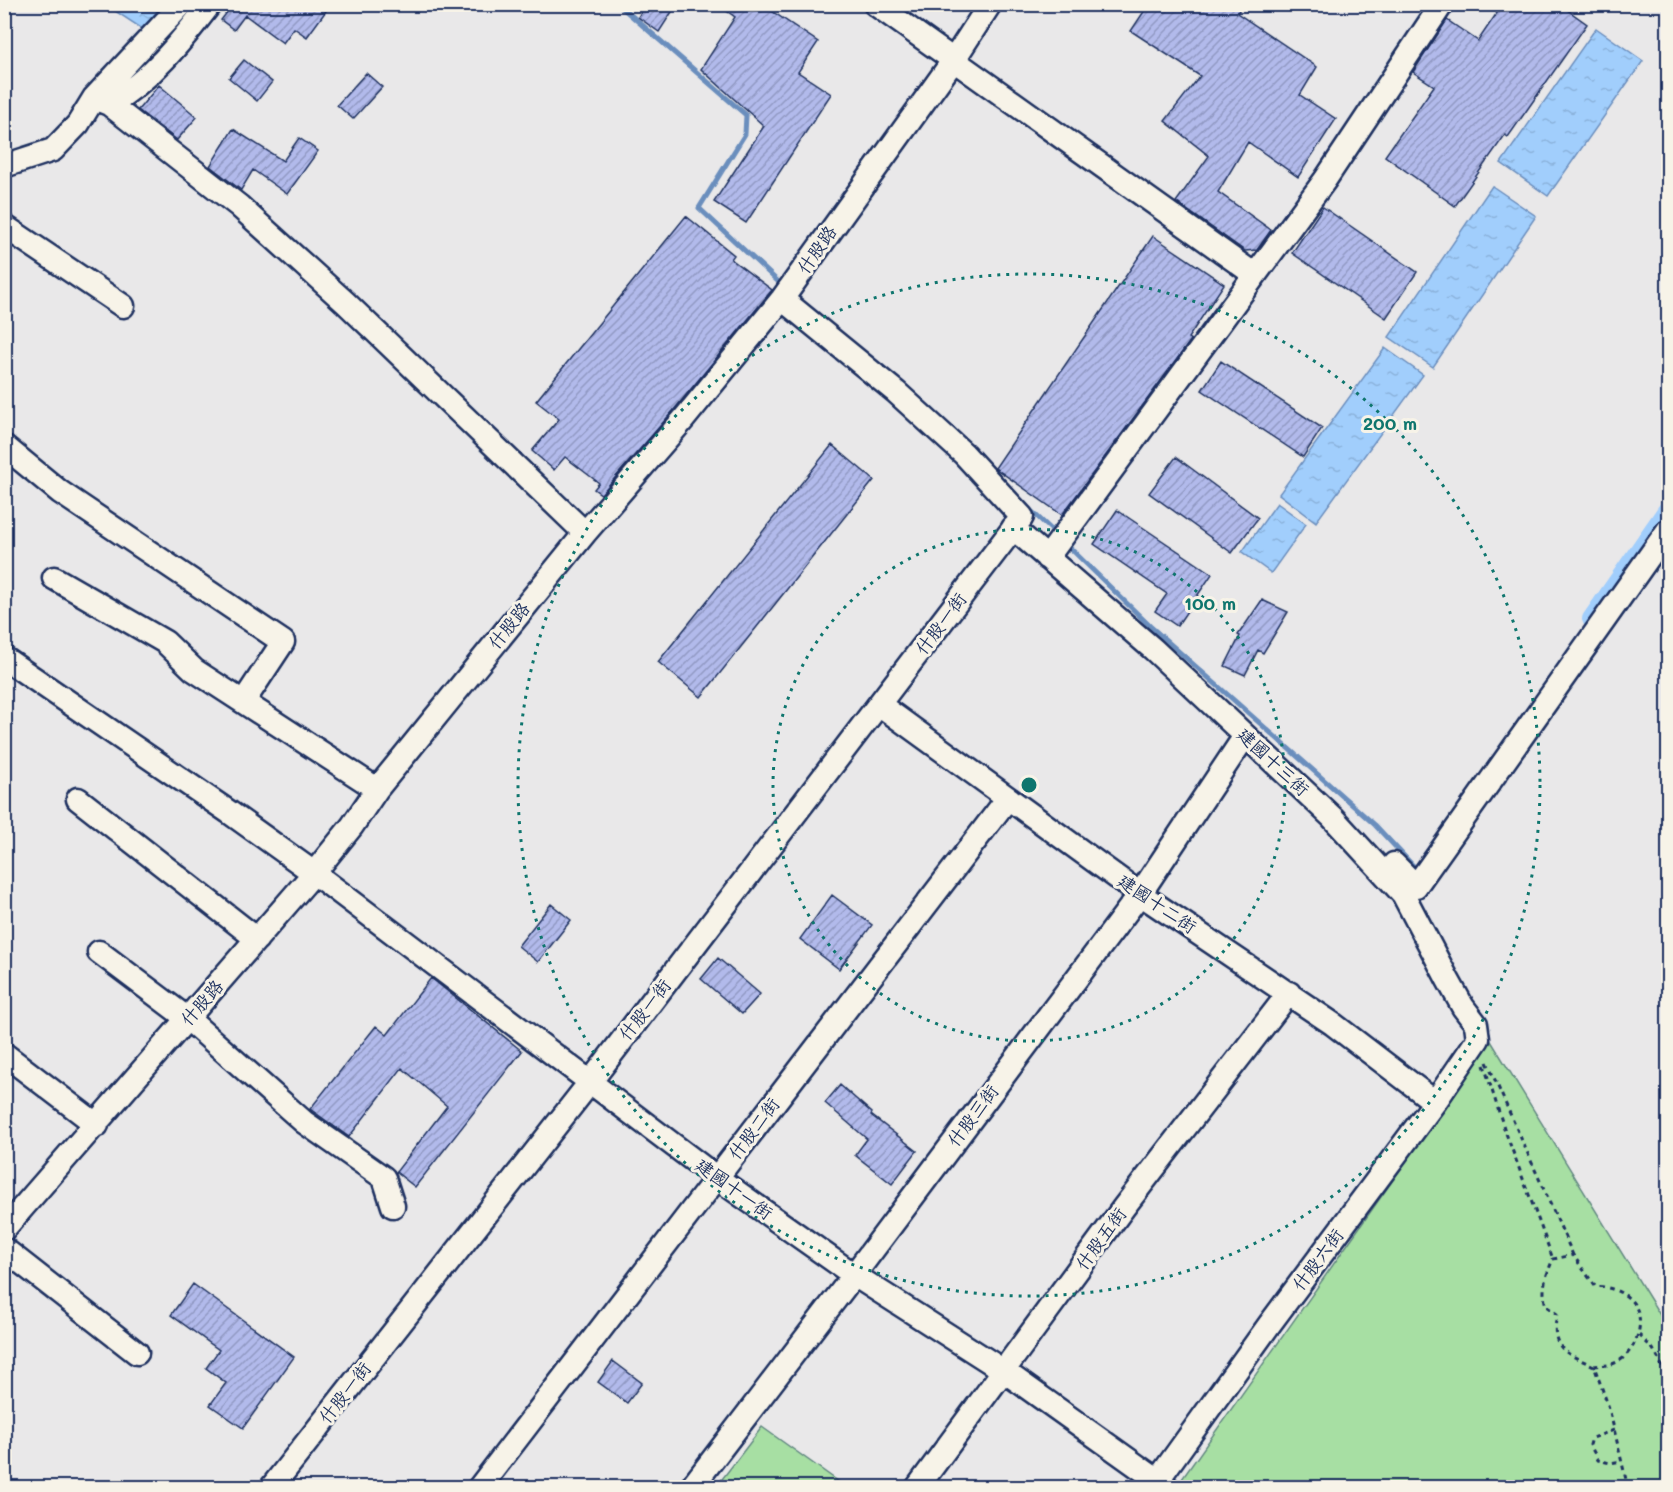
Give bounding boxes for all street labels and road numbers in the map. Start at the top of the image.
street label: 什股路 [791,220,841,278]
street label: 什股一街 [909,587,971,659]
street label: 什股路 [482,597,535,654]
street label: 建國十三街 [1233,722,1315,801]
street label: 建國十二街 [1114,868,1202,938]
street label: 什股路 [174,974,228,1031]
street label: 什股一街 [613,974,676,1045]
street label: 什股三街 [941,1079,1003,1151]
street label: 什股二街 [722,1092,784,1164]
street label: 建國十一街 [691,1152,778,1224]
street label: 什股五街 [1069,1202,1131,1275]
street label: 什股六街 [1286,1223,1348,1295]
street label: 什股一街 [313,1357,376,1428]

